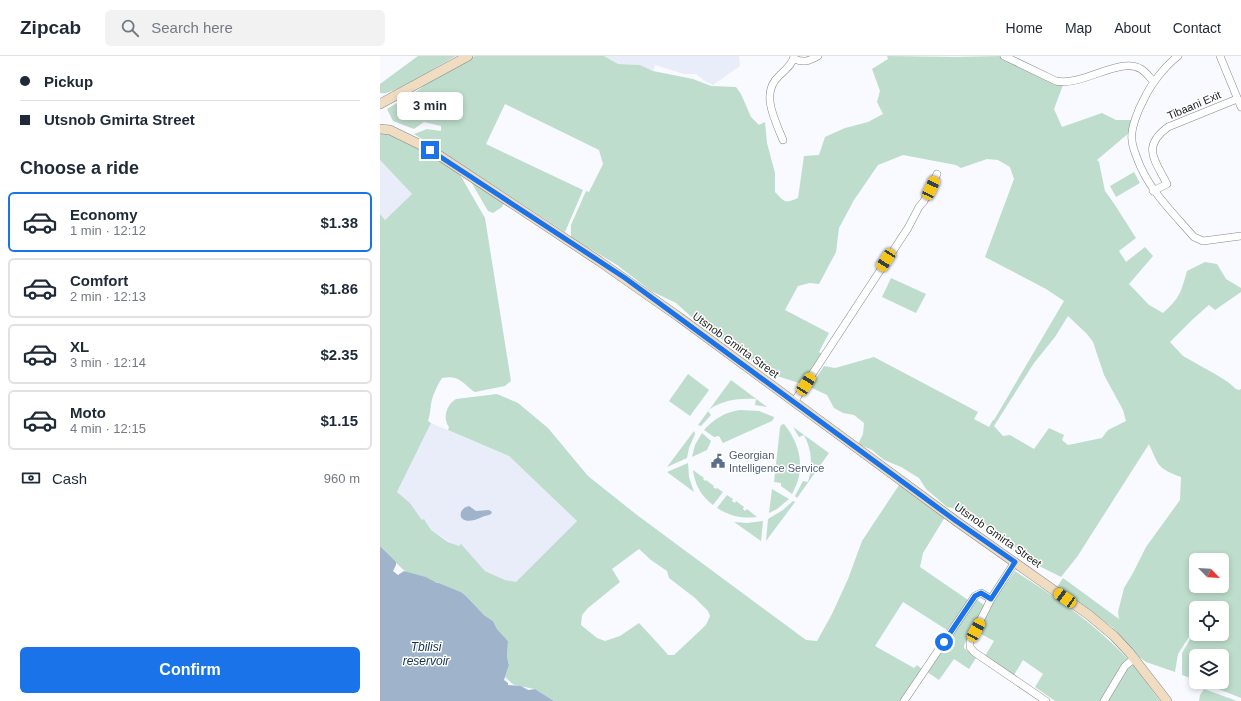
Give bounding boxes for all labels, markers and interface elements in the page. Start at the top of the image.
search box [105,10,385,46]
text: Zipcab [20,17,81,38]
icon: search [119,17,141,39]
text: Search here [151,19,233,36]
text: Home [1006,20,1043,36]
text: Map [1065,20,1092,36]
text: About [1114,20,1151,36]
text: Contact [1173,20,1221,36]
text: Pickup [44,73,93,90]
street label: Tibaani Exit [1165,88,1223,122]
callout: 3 min [397,92,463,120]
text: 3 min [413,98,447,113]
text: Utsnob Gmirta Street [44,111,195,128]
route end [421,141,439,159]
text: Choose a ride [20,158,139,178]
car [920,175,942,201]
icon: car [22,204,58,240]
text: Economy [70,206,138,223]
text: $1.38 [320,214,358,231]
text: 1 min · 12:12 [70,223,146,238]
car [874,247,898,273]
icon: car [22,270,58,306]
text: Comfort [70,272,128,289]
text: $1.86 [320,280,358,297]
text: 2 min · 12:13 [70,289,146,304]
street label: Utsnob Gmirta Street [691,310,781,380]
icon: car [22,336,58,372]
text: XL [70,338,89,355]
text: $2.35 [320,346,358,363]
text: 3 min · 12:14 [70,355,146,370]
car [794,371,818,397]
icon: car [22,402,58,438]
text: Moto [70,404,106,421]
text: $1.15 [320,412,358,429]
text: 4 min · 12:15 [70,421,146,436]
place label: Georgian Intelligence Service [729,449,824,474]
public building icon: Georgian Intelligence Service [710,453,726,469]
icon: cash [20,467,42,489]
text: Cash [52,470,87,487]
text: 960 m [324,471,360,486]
street label: Utsnob Gmirta Street [952,500,1044,570]
north arrow [1189,553,1229,593]
map controls [1189,553,1229,689]
car [1052,586,1078,610]
button: locate [1189,601,1229,641]
car [965,617,987,643]
route start [935,633,953,651]
water label: Tbilisi reservoir [403,640,450,668]
button: Confirm [20,647,360,693]
button: layers [1189,649,1229,689]

